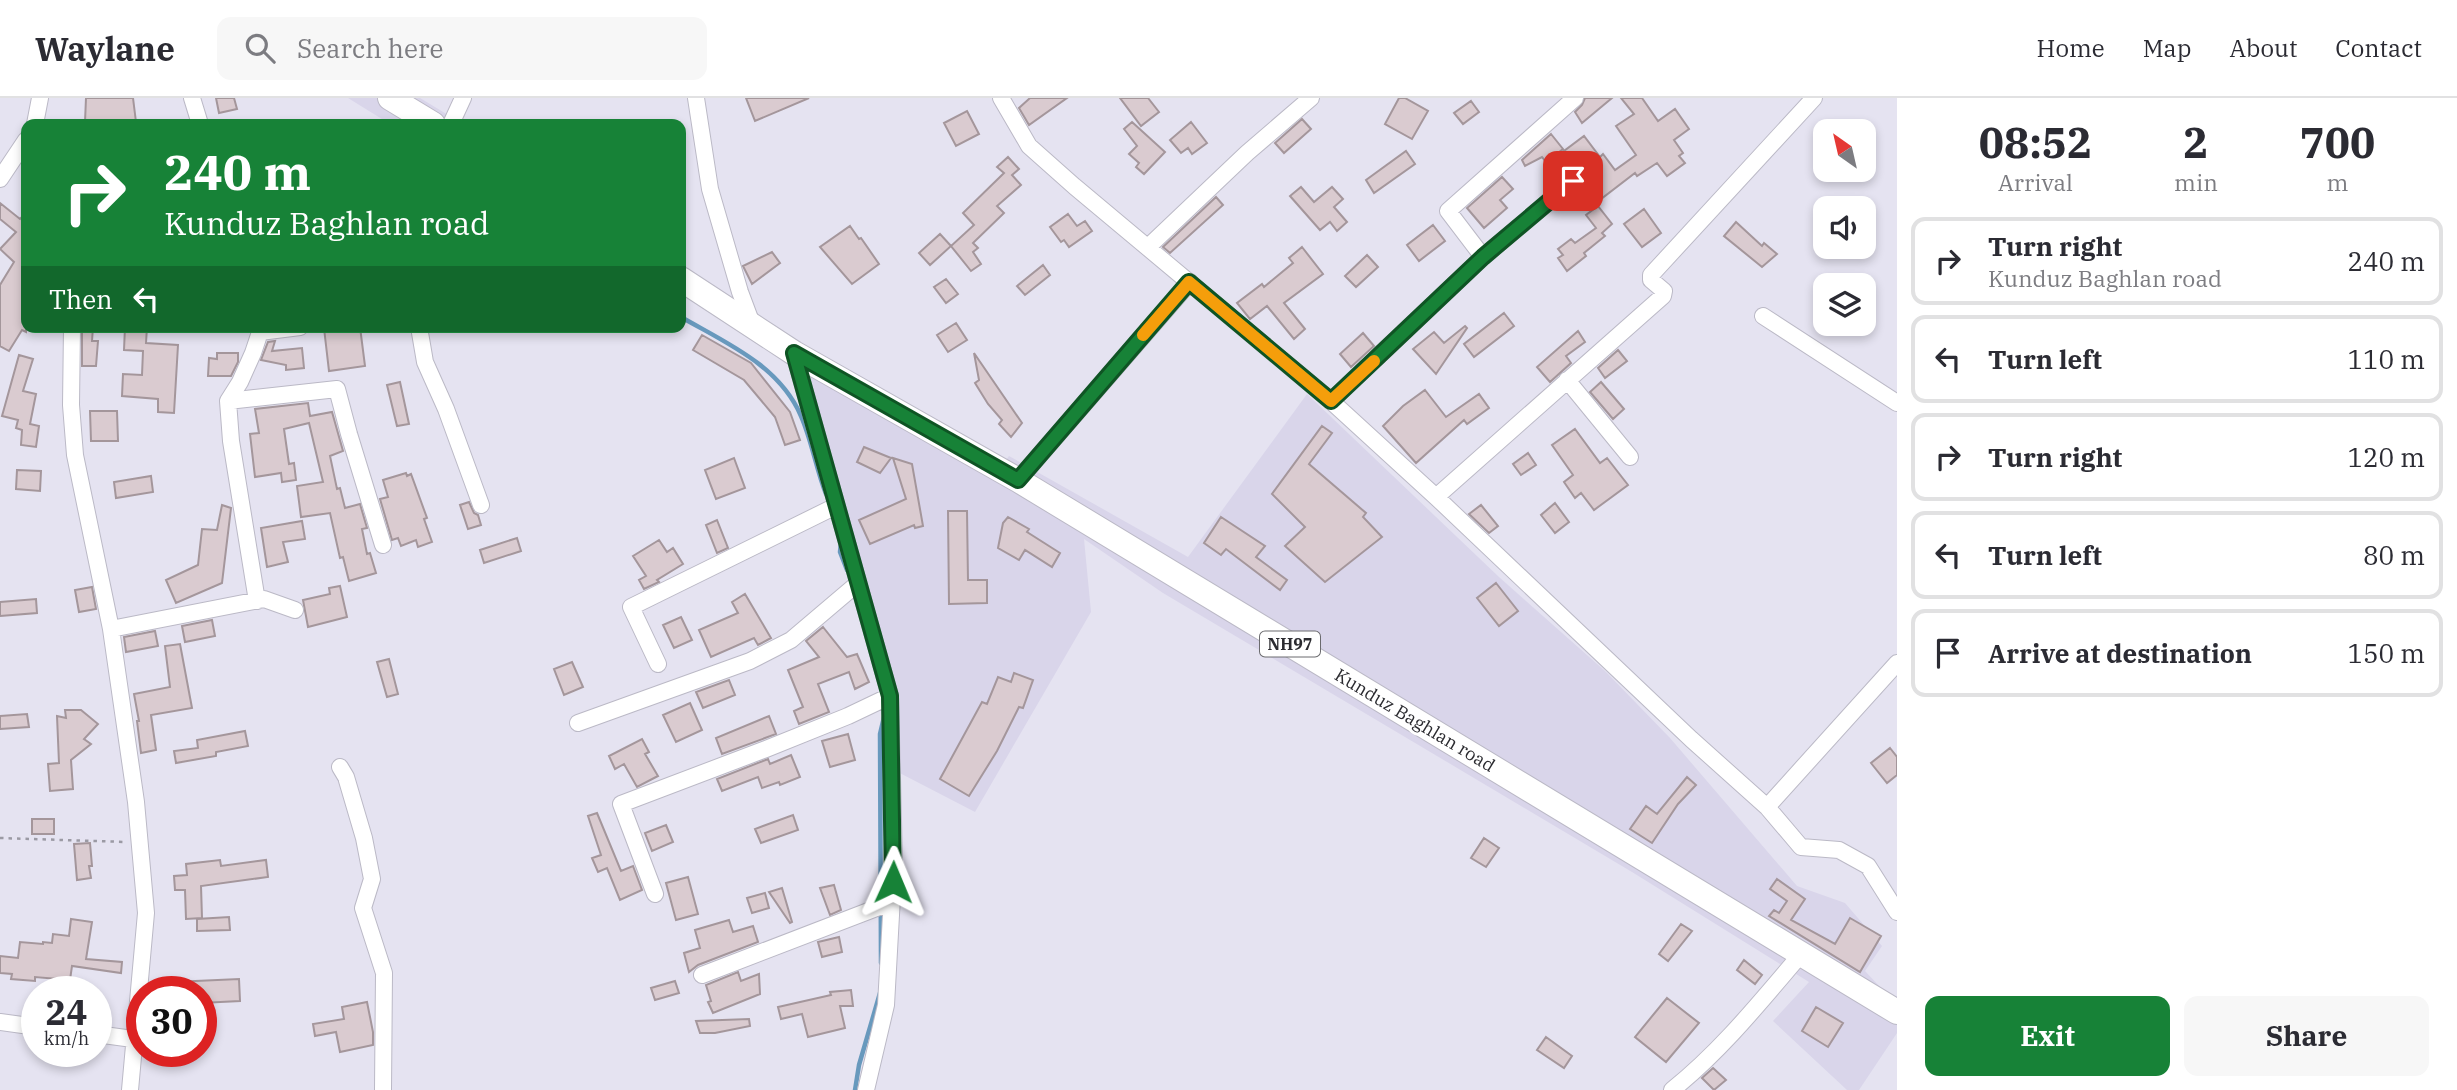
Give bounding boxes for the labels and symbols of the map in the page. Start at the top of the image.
north arrow [1813,119,1876,182]
pin [1543,151,1603,211]
road number: NH97 [1260,632,1320,656]
street label: Kunduz Baghlan road [1331,663,1499,777]
position arrow [856,845,930,919]
speed limit sign: 30 [126,976,217,1067]

